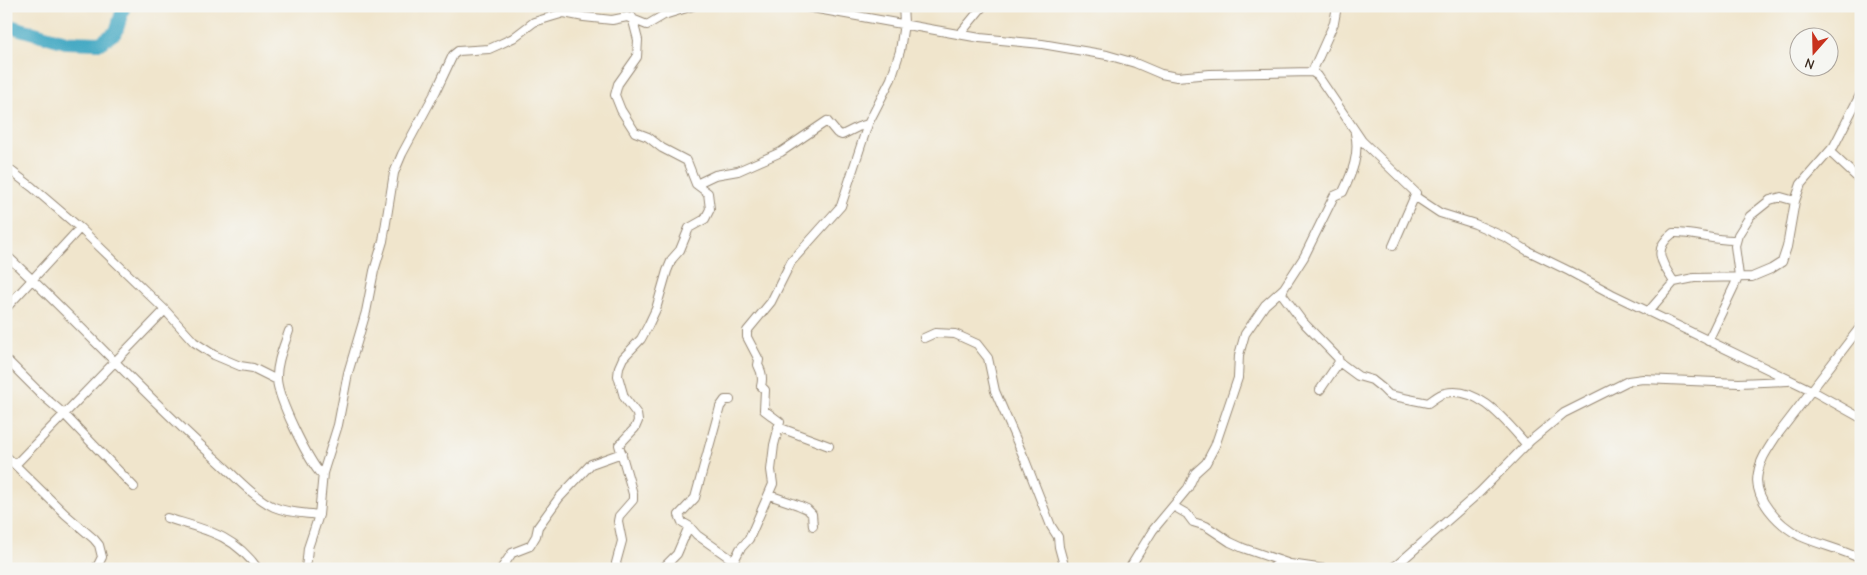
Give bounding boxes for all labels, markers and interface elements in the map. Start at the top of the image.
north arrow [1790,28,1840,78]
text: N [1803,54,1817,73]

